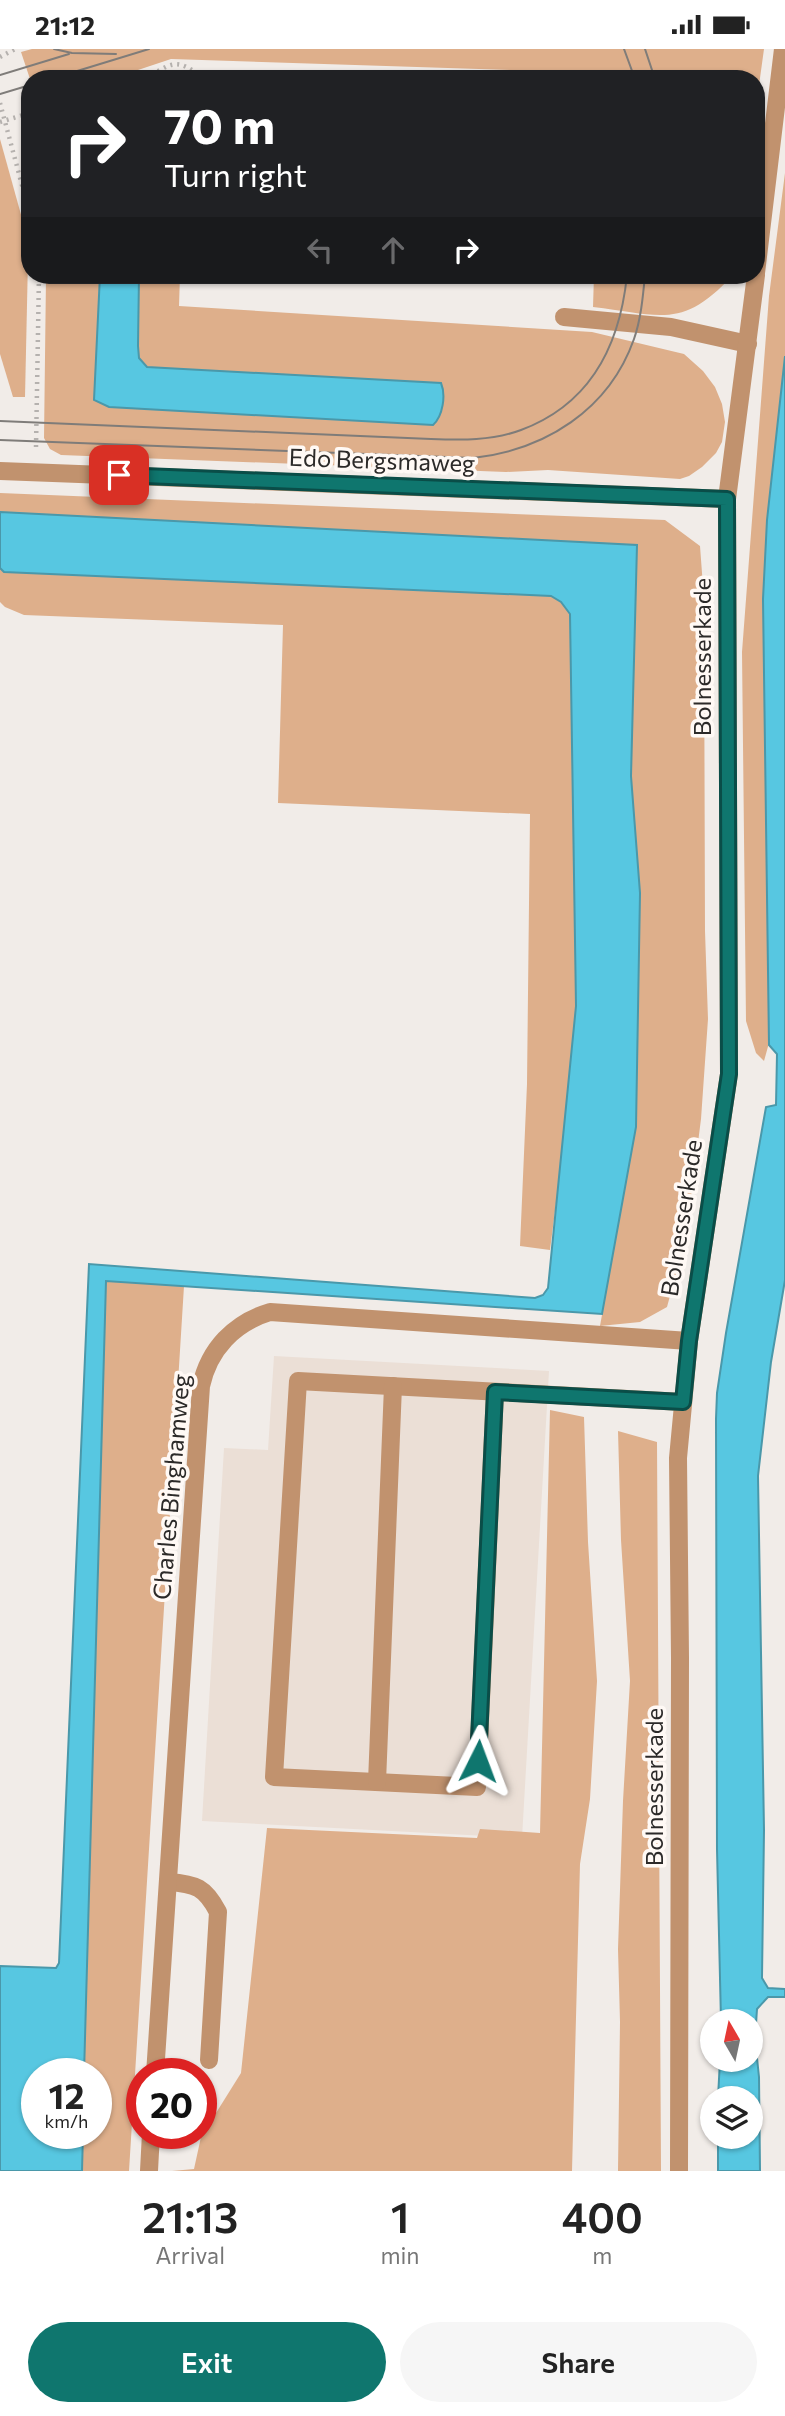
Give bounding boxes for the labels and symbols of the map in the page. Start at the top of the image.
street label: Edo Bergsmaweg [288,442,476,477]
pin [89,445,149,505]
street label: Bolnesserkade [687,578,716,736]
street label: Bolnesserkade [654,1137,707,1298]
street label: Charles Binghamweg [146,1373,195,1601]
street label: Bolnesserkade [639,1708,668,1866]
position arrow [441,1724,515,1798]
north arrow [700,2009,763,2072]
speed limit sign: 20 [126,2058,217,2149]

